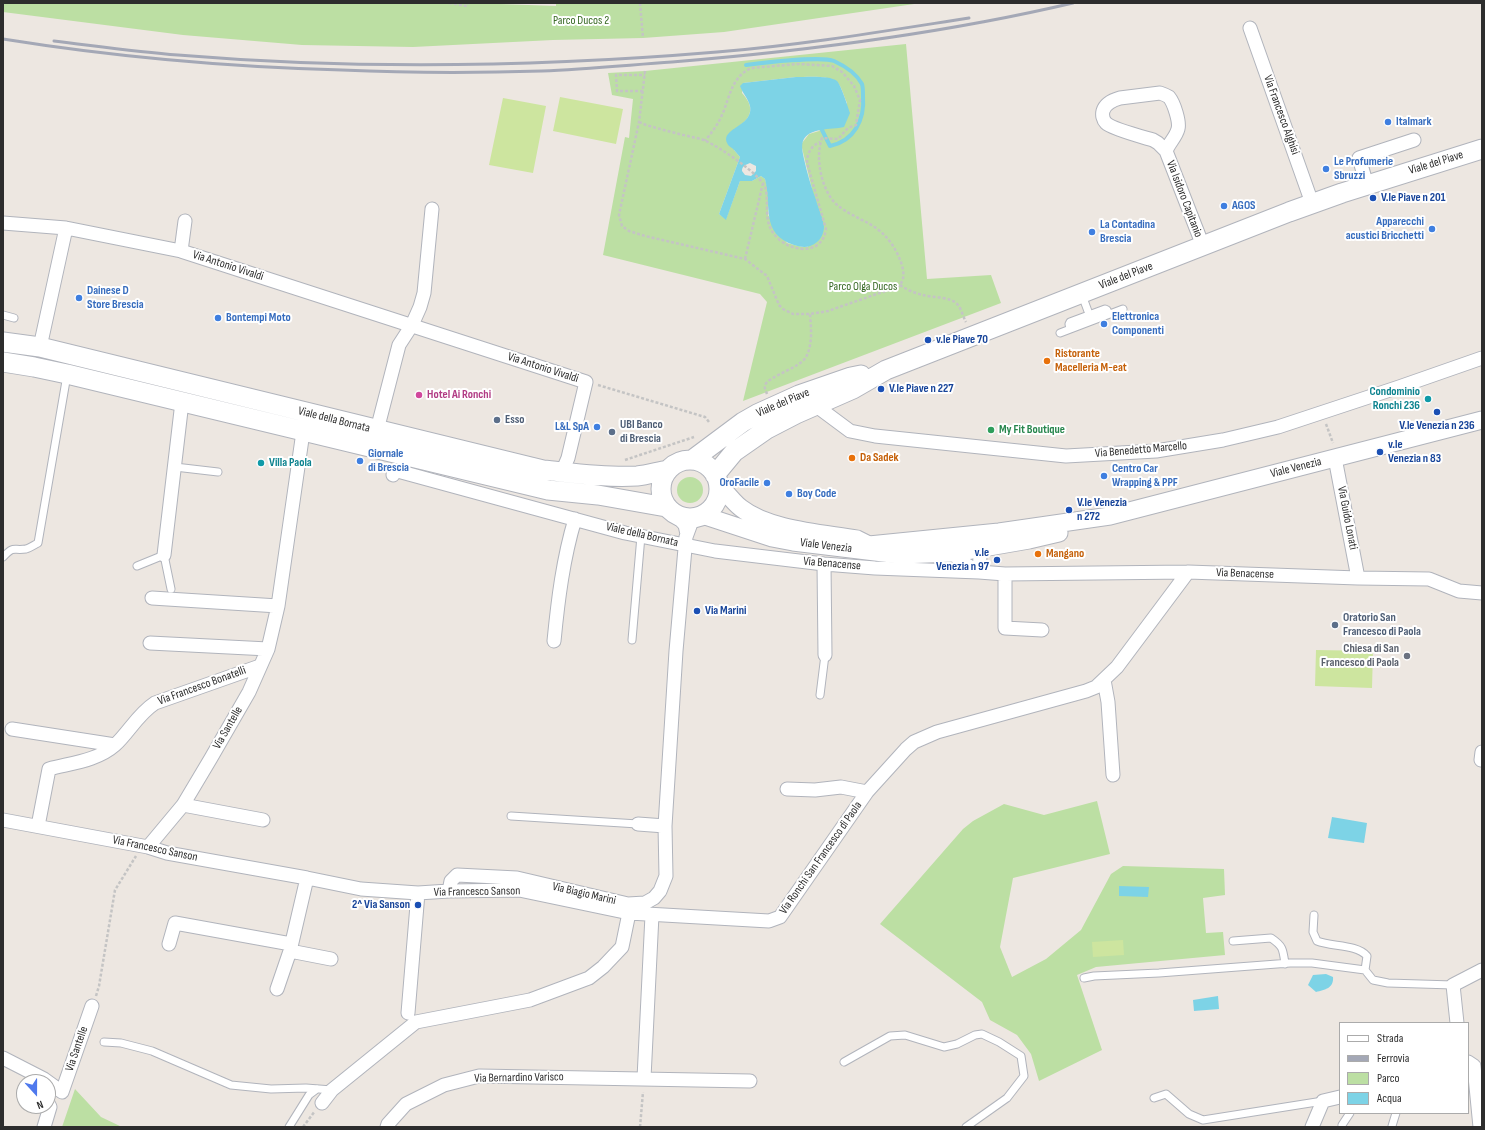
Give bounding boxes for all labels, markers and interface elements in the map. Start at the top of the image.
park label: Parco Ducos 2 [553,14,609,28]
street label: Via Francesco Alghisi [1260,73,1302,157]
place label: Italmark [1396,115,1432,129]
marker: Italmark [1383,117,1393,127]
street label: Viale del Piave [1407,148,1465,178]
place label: Le Profumerie Sbruzzi [1334,155,1393,183]
street label: Via Isidoro Capitanio [1163,158,1205,240]
marker: Le Profumerie Sbruzzi [1321,164,1331,174]
place label: V.le Piave n 201 [1381,191,1445,205]
marker: V.le Piave n 201 [1368,193,1378,203]
place label: AGOS [1232,199,1255,213]
marker: AGOS [1219,201,1229,211]
place label: Apparecchi acustici Bricchetti [1346,215,1424,243]
place label: La Contadina Brescia [1100,218,1155,246]
marker: Apparecchi acustici Bricchetti [1427,224,1437,234]
marker: La Contadina Brescia [1087,227,1097,237]
street label: Via Antonio Vivaldi [191,248,265,284]
street label: Viale del Piave [1097,259,1155,293]
park label: Parco Olga Ducos [829,280,897,294]
place label: Dainese D Store Brescia [87,284,144,312]
marker: Dainese D Store Brescia [74,293,84,303]
place label: Elettronica Componenti [1112,310,1164,338]
place label: Bontempi Moto [226,311,291,325]
marker: Bontempi Moto [213,313,223,323]
marker: Elettronica Componenti [1099,319,1109,329]
place label: v.le Piave 70 [936,333,988,347]
marker: v.le Piave 70 [923,335,933,345]
place label: Ristorante Macelleria M-eat [1055,347,1127,375]
street label: Via Antonio Vivaldi [506,350,580,386]
marker: Ristorante Macelleria M-eat [1042,356,1052,366]
place label: V.le Piave n 227 [889,382,954,396]
marker: V.le Piave n 227 [876,384,886,394]
street label: Viale del Piave [754,385,812,421]
place label: Condominio Ronchi 236 [1370,385,1420,413]
place label: Hotel Ai Ronchi [427,388,491,402]
marker: Hotel Ai Ronchi [414,390,424,400]
marker: Condominio Ronchi 236 [1423,394,1433,404]
street label: Viale della Bornata [296,404,372,436]
marker: V.le Venezia n 236 [1432,407,1442,417]
place label: Esso [505,413,525,427]
marker: Esso [492,415,502,425]
place label: UBI Banco di Brescia [620,418,663,446]
place label: V.le Venezia n 236 [1399,419,1475,433]
place label: L&L SpA [555,420,589,434]
marker: L&L SpA [592,422,602,432]
place label: My Fit Boutique [999,423,1065,437]
marker: My Fit Boutique [986,425,996,435]
marker: UBI Banco di Brescia [607,427,617,437]
place label: v.le Venezia n 83 [1388,438,1441,466]
street label: Via Benedetto Marcello [1094,439,1188,461]
place label: Giornale di Brescia [368,447,409,475]
marker: v.le Venezia n 83 [1375,447,1385,457]
place label: Da Sadek [860,451,899,465]
marker: Da Sadek [847,453,857,463]
street label: Viale Venezia [1269,455,1323,481]
place label: Villa Paola [269,456,312,470]
marker: Giornale di Brescia [355,456,365,466]
marker: Villa Paola [256,458,266,468]
place label: Centro Car Wrapping & PPF [1112,462,1178,490]
marker: Centro Car Wrapping & PPF [1099,471,1109,481]
place label: OroFacile [719,476,759,490]
marker: OroFacile [762,478,772,488]
street label: Via Guido Lonati [1334,485,1360,551]
place label: Boy Code [797,487,836,501]
marker: Boy Code [784,489,794,499]
place label: V.le Venezia n 272 [1077,496,1127,524]
marker: V.le Venezia n 272 [1064,505,1074,515]
street label: Viale della Bornata [604,520,680,550]
street label: Viale Venezia [799,536,853,556]
place label: v.le Venezia n 97 [936,546,989,574]
place label: Mangano [1046,547,1084,561]
marker: Mangano [1033,549,1043,559]
street label: Via Benacense [803,554,861,574]
marker: v.le Venezia n 97 [992,555,1002,565]
street label: Via Benacense [1216,566,1274,582]
place label: Via Marini [705,604,747,618]
marker: Via Marini [692,606,702,616]
place label: Oratorio San Francesco di Paola [1343,611,1421,639]
marker: Oratorio San Francesco di Paola [1330,620,1340,630]
place label: Chiesa di San Francesco di Paola [1321,642,1399,670]
marker: Chiesa di San Francesco di Paola [1402,651,1412,661]
street label: Via Francesco Bonatelli [156,663,248,709]
street label: Via Santelle [210,704,246,752]
street label: Via Ronchi San Francesco di Paola [777,799,865,917]
street label: Via Francesco Sanson [111,833,199,865]
street label: Via Biagio Marini [551,880,617,908]
street label: Via Francesco Sanson [434,884,520,900]
place label: 2^ Via Sanson [352,898,410,912]
marker: 2^ Via Sanson [413,900,423,910]
legend [1339,1022,1469,1114]
street label: Via Santelle [63,1025,91,1073]
text: Strada [1377,1031,1403,1046]
text: Ferrovia [1377,1051,1409,1066]
street label: Via Bernardino Varisco [474,1070,564,1086]
text: Parco [1377,1071,1400,1086]
north arrow [16,1074,56,1114]
text: Acqua [1377,1091,1402,1106]
text: N [35,1098,45,1112]

